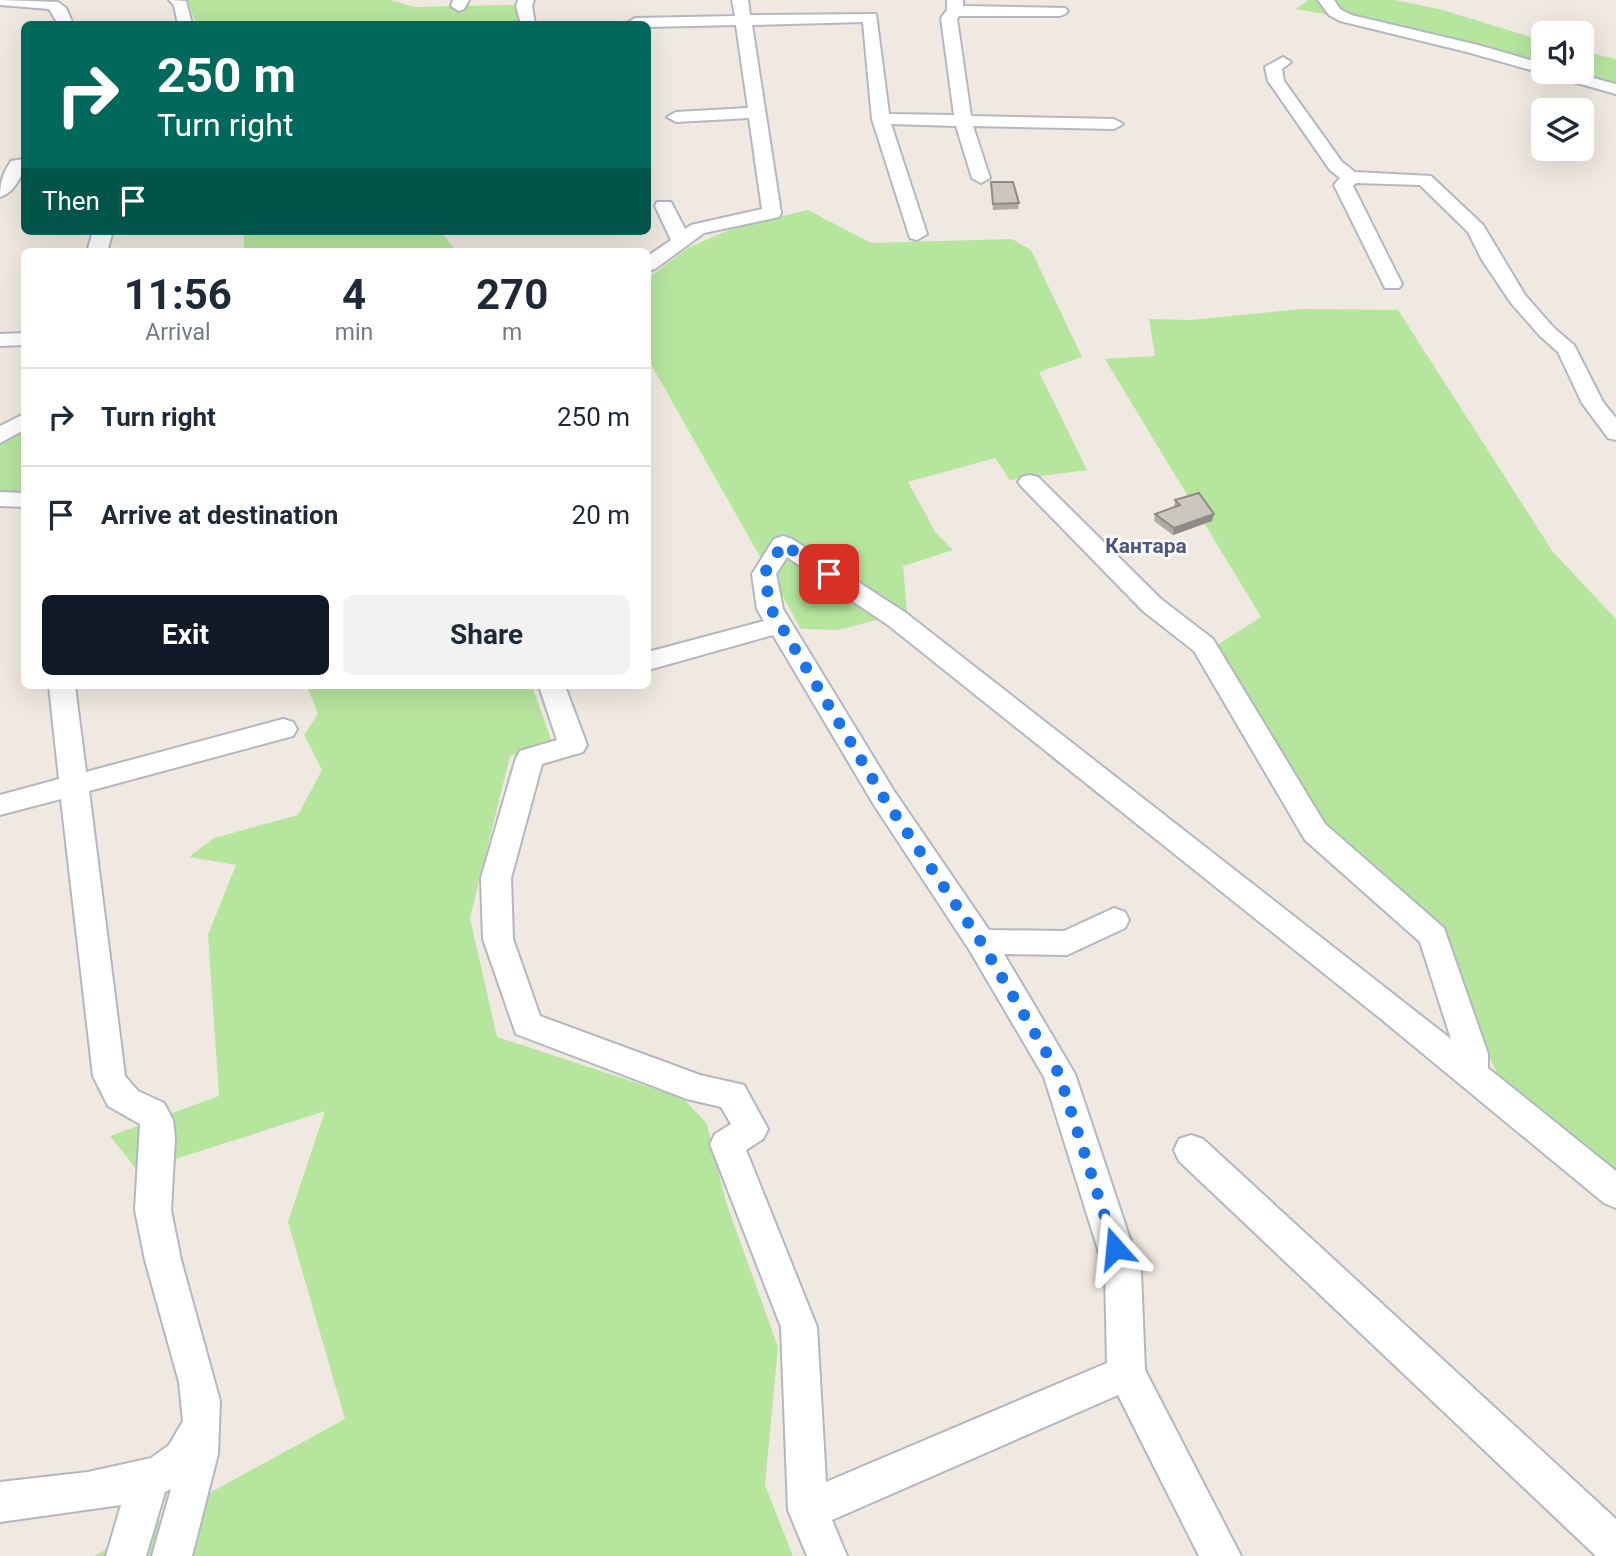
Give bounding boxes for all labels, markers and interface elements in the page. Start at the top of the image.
map controls [1531,21,1594,161]
button: sound [1531,21,1594,84]
text: 250 m [157,47,296,104]
icon: right [42,49,133,140]
button: layers [1531,98,1594,161]
text: Turn right [157,106,293,144]
icon: arrive [114,182,152,220]
text: Then [42,186,100,216]
text: 11:56 [124,270,232,319]
text: 4 [342,270,366,319]
text: 270 [476,270,548,319]
text: Arrival [145,319,211,346]
text: min [335,319,373,346]
text: m [502,319,522,346]
icon: right [42,398,80,436]
text: Turn right [101,402,216,432]
text: 250 m [557,402,630,432]
icon: arrive [42,496,80,534]
text: Arrive at destination [101,500,338,530]
text: 20 m [572,500,630,530]
district label: Кантара [1105,534,1187,558]
pin [799,544,859,604]
icon: arrive [810,555,848,593]
button: Exit [42,595,329,675]
button: Share [343,595,630,675]
position arrow [1078,1211,1152,1285]

